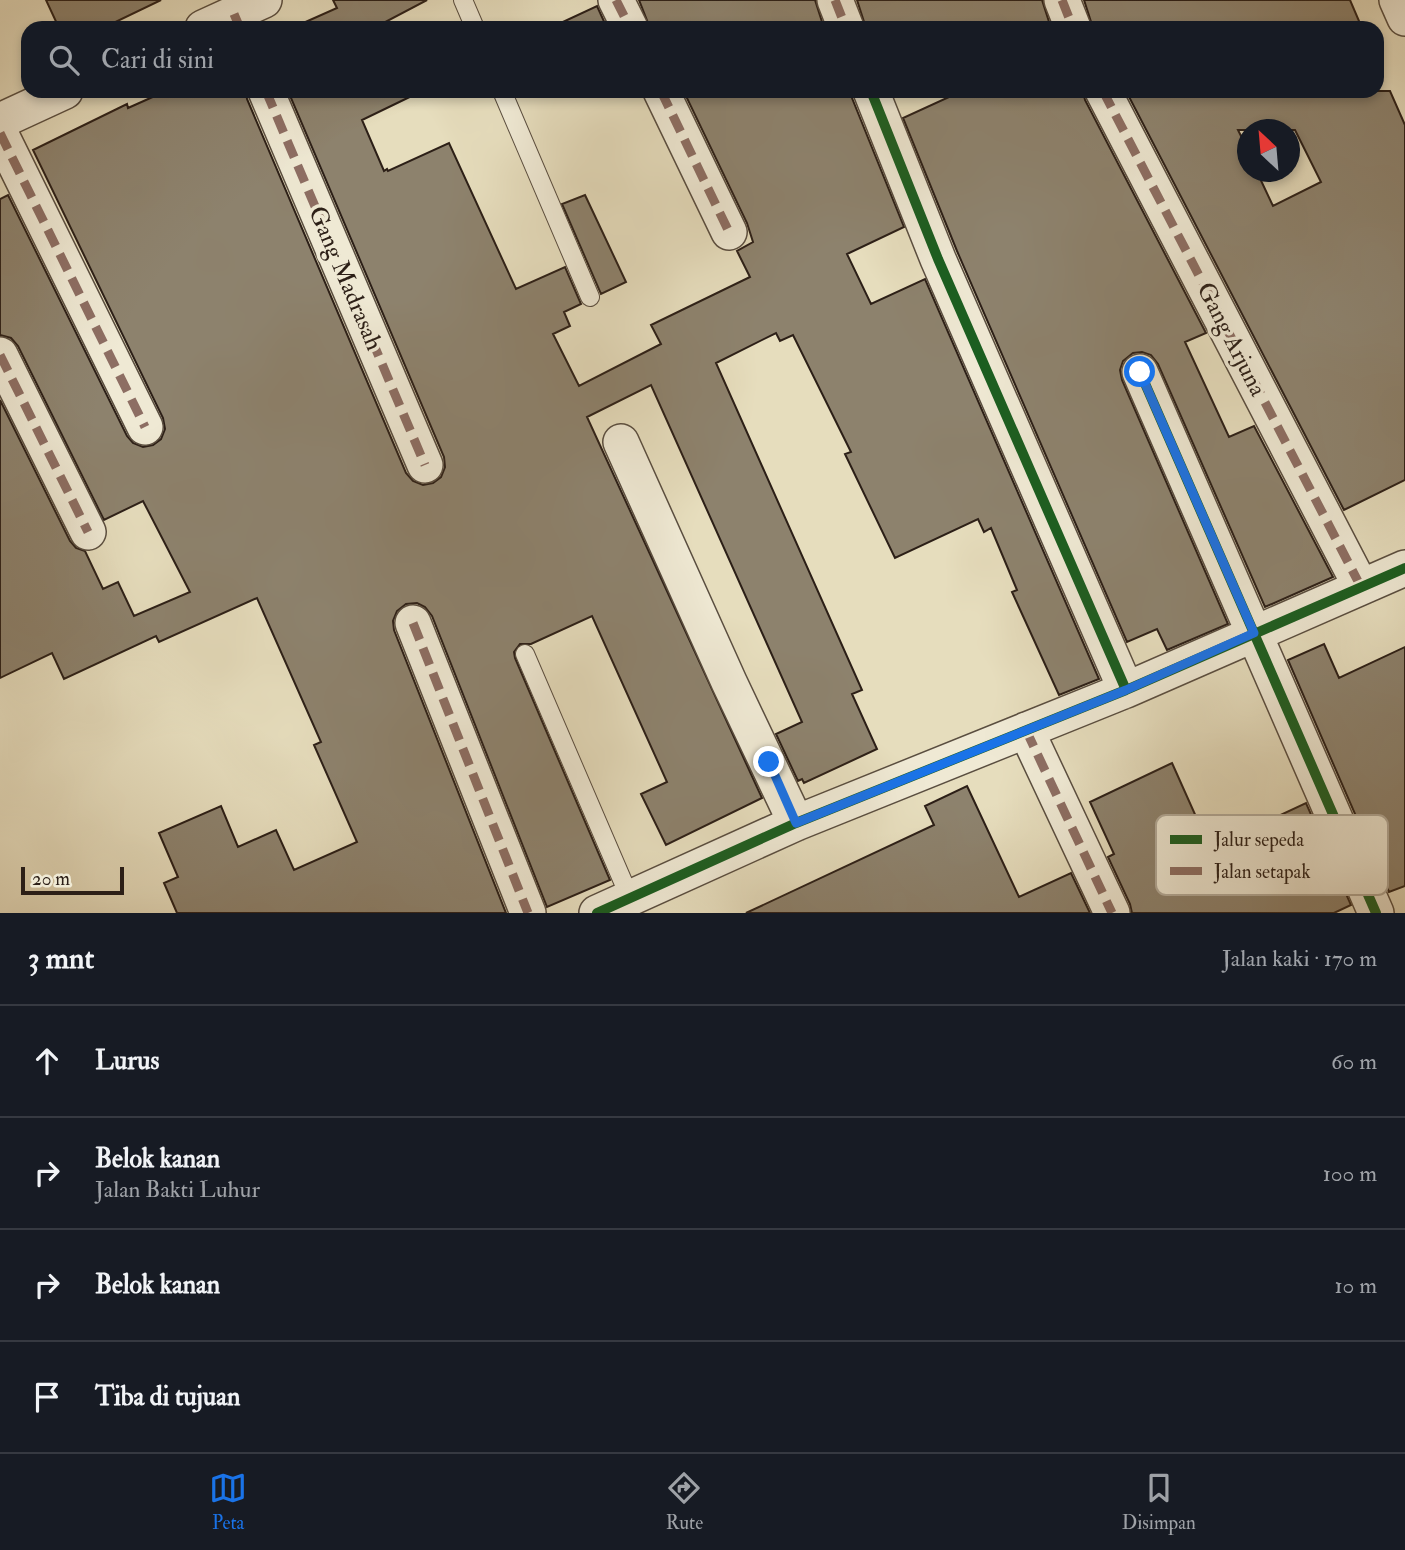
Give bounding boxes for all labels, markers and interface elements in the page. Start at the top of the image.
search box [21,21,1384,98]
icon: search [45,41,83,79]
text: Cari di sini [101,44,214,76]
north arrow [1237,119,1300,182]
street label: Gang Madrasah [301,201,390,355]
street label: Gang Arjuna [1190,277,1274,402]
route start [1124,356,1155,387]
route end [753,746,784,777]
legend [1156,815,1388,895]
text: Jalur sepeda [1213,828,1304,853]
text: Jalan setapak [1213,860,1311,885]
scale bar [21,864,124,896]
text: 20 m [32,867,70,891]
text: 3 mnt [28,940,94,977]
text: Jalan kaki · 170 m [1222,944,1377,973]
icon: ahead [28,1042,66,1080]
text: Lurus [95,1045,159,1077]
text: 60 m [1331,1047,1377,1076]
text: Belok kanan [95,1143,220,1175]
icon: right [28,1154,66,1192]
text: 100 m [1323,1159,1377,1188]
text: Jalan Bakti Luhur [95,1175,260,1204]
icon: right [28,1266,66,1304]
text: Belok kanan [95,1269,220,1301]
text: 10 m [1334,1271,1377,1300]
icon: arrive [28,1378,66,1416]
text: Tiba di tujuan [95,1381,240,1413]
tab: Peta [209,1469,247,1535]
tab: Rute [665,1469,703,1535]
tab: Disimpan [1122,1469,1196,1535]

